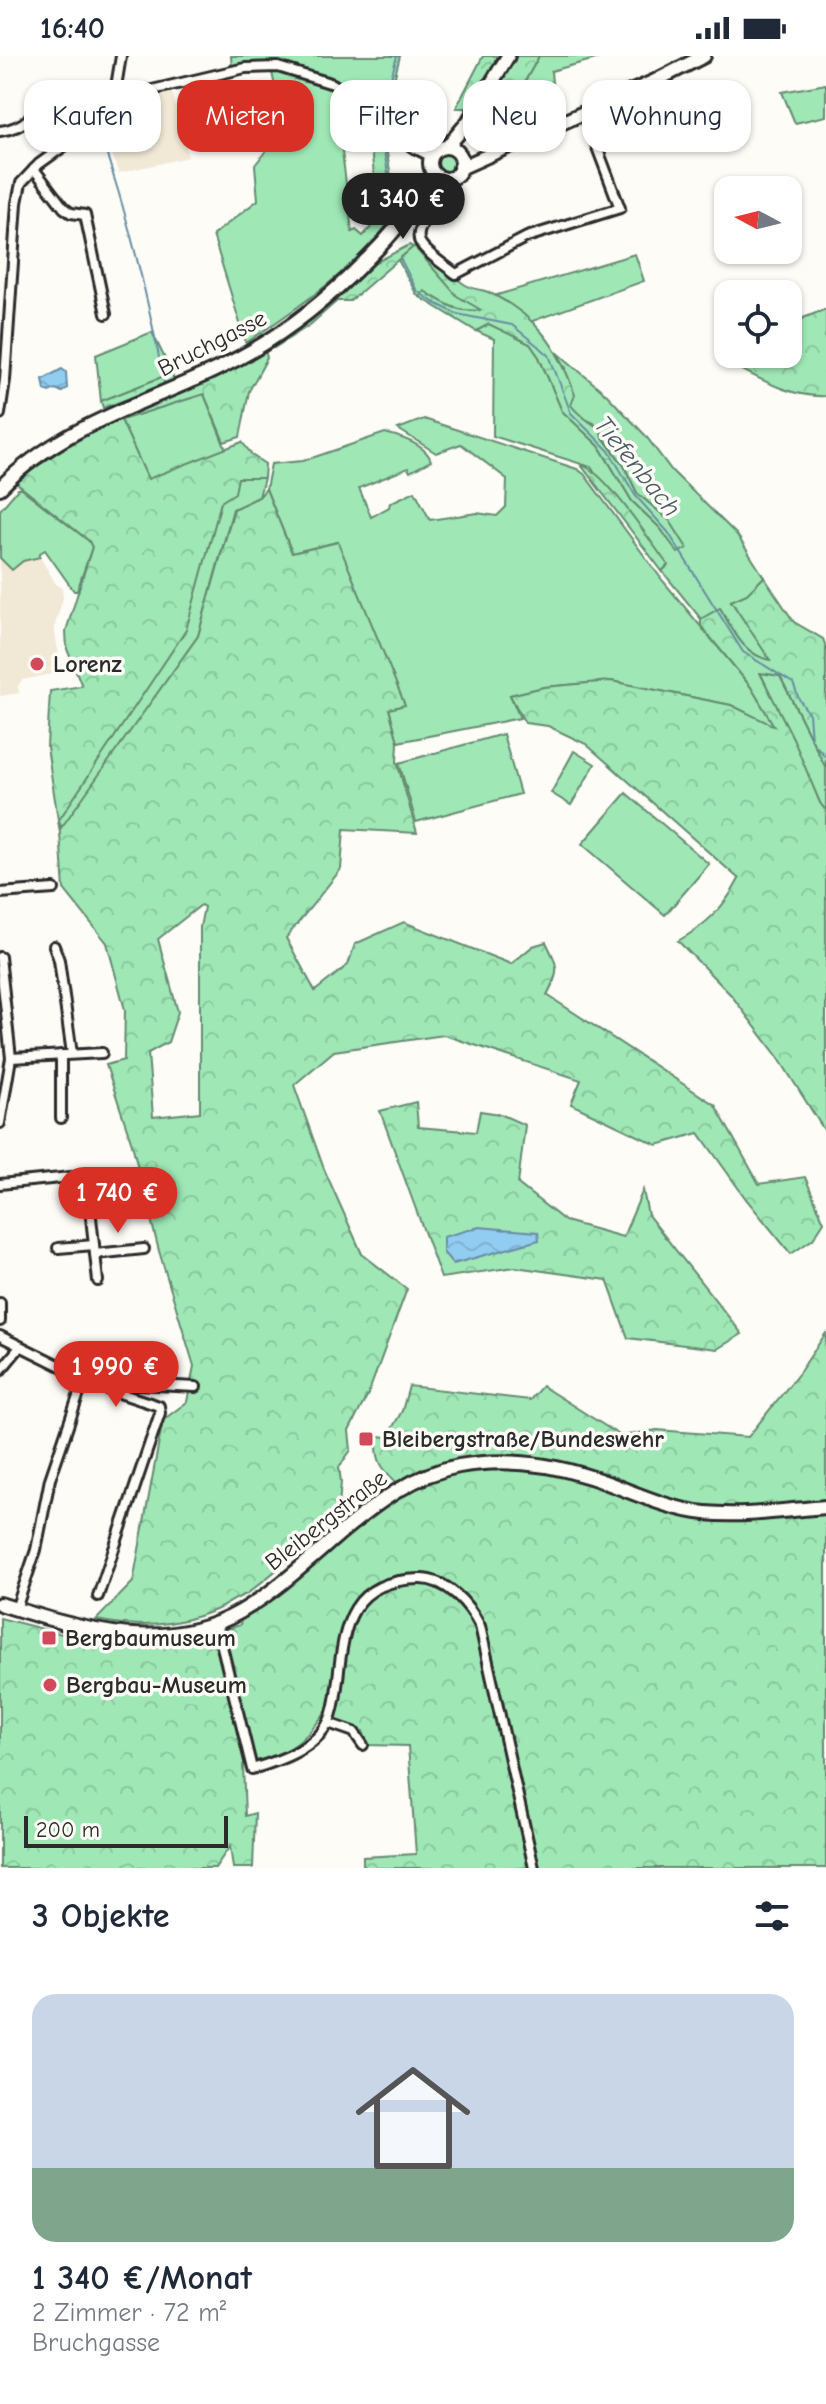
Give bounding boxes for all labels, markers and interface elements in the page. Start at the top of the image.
text: 16:40 [40,11,105,46]
chip: Kaufen [24,80,161,152]
chip: Mieten [177,80,314,152]
chip: Filter [330,80,447,152]
chip: Neu [463,80,566,152]
chip: Wohnung [582,80,751,152]
pin: 1 340 € [329,173,477,241]
north arrow [714,176,802,264]
map controls [714,176,802,368]
text: 1 340 € [360,184,446,214]
button: locate [714,280,802,368]
street label: Bruchgasse [153,304,271,382]
water label: Tiefenbach [588,410,687,523]
place label: Lorenz [53,650,122,678]
marker: Lorenz [28,655,46,673]
pin: 1 740 € [44,1167,192,1235]
text: 1 740 € [76,1178,160,1208]
pin: 1 990 € [42,1341,190,1409]
text: 1 990 € [72,1352,160,1382]
place label: Bleibergstraße/Bundeswehr [382,1425,664,1453]
marker: Bleibergstraße/Bundeswehr [357,1430,375,1448]
street label: Bleibergstraße [259,1464,393,1576]
place label: Bergbaumuseum [65,1624,236,1652]
marker: Bergbaumuseum [40,1629,58,1647]
place label: Bergbau-Museum [66,1671,247,1699]
marker: Bergbau-Museum [41,1676,59,1694]
scale bar [24,1812,228,1848]
text: 200 m [36,1817,100,1843]
icon: filters [750,1894,794,1938]
text: 3 Objekte [32,1896,170,1936]
icon: home [341,2046,485,2190]
text: 1 340 €/Monat [32,2258,252,2298]
text: 2 Zimmer · 72 m² [32,2298,226,2328]
text: Bruchgasse [32,2328,160,2358]

